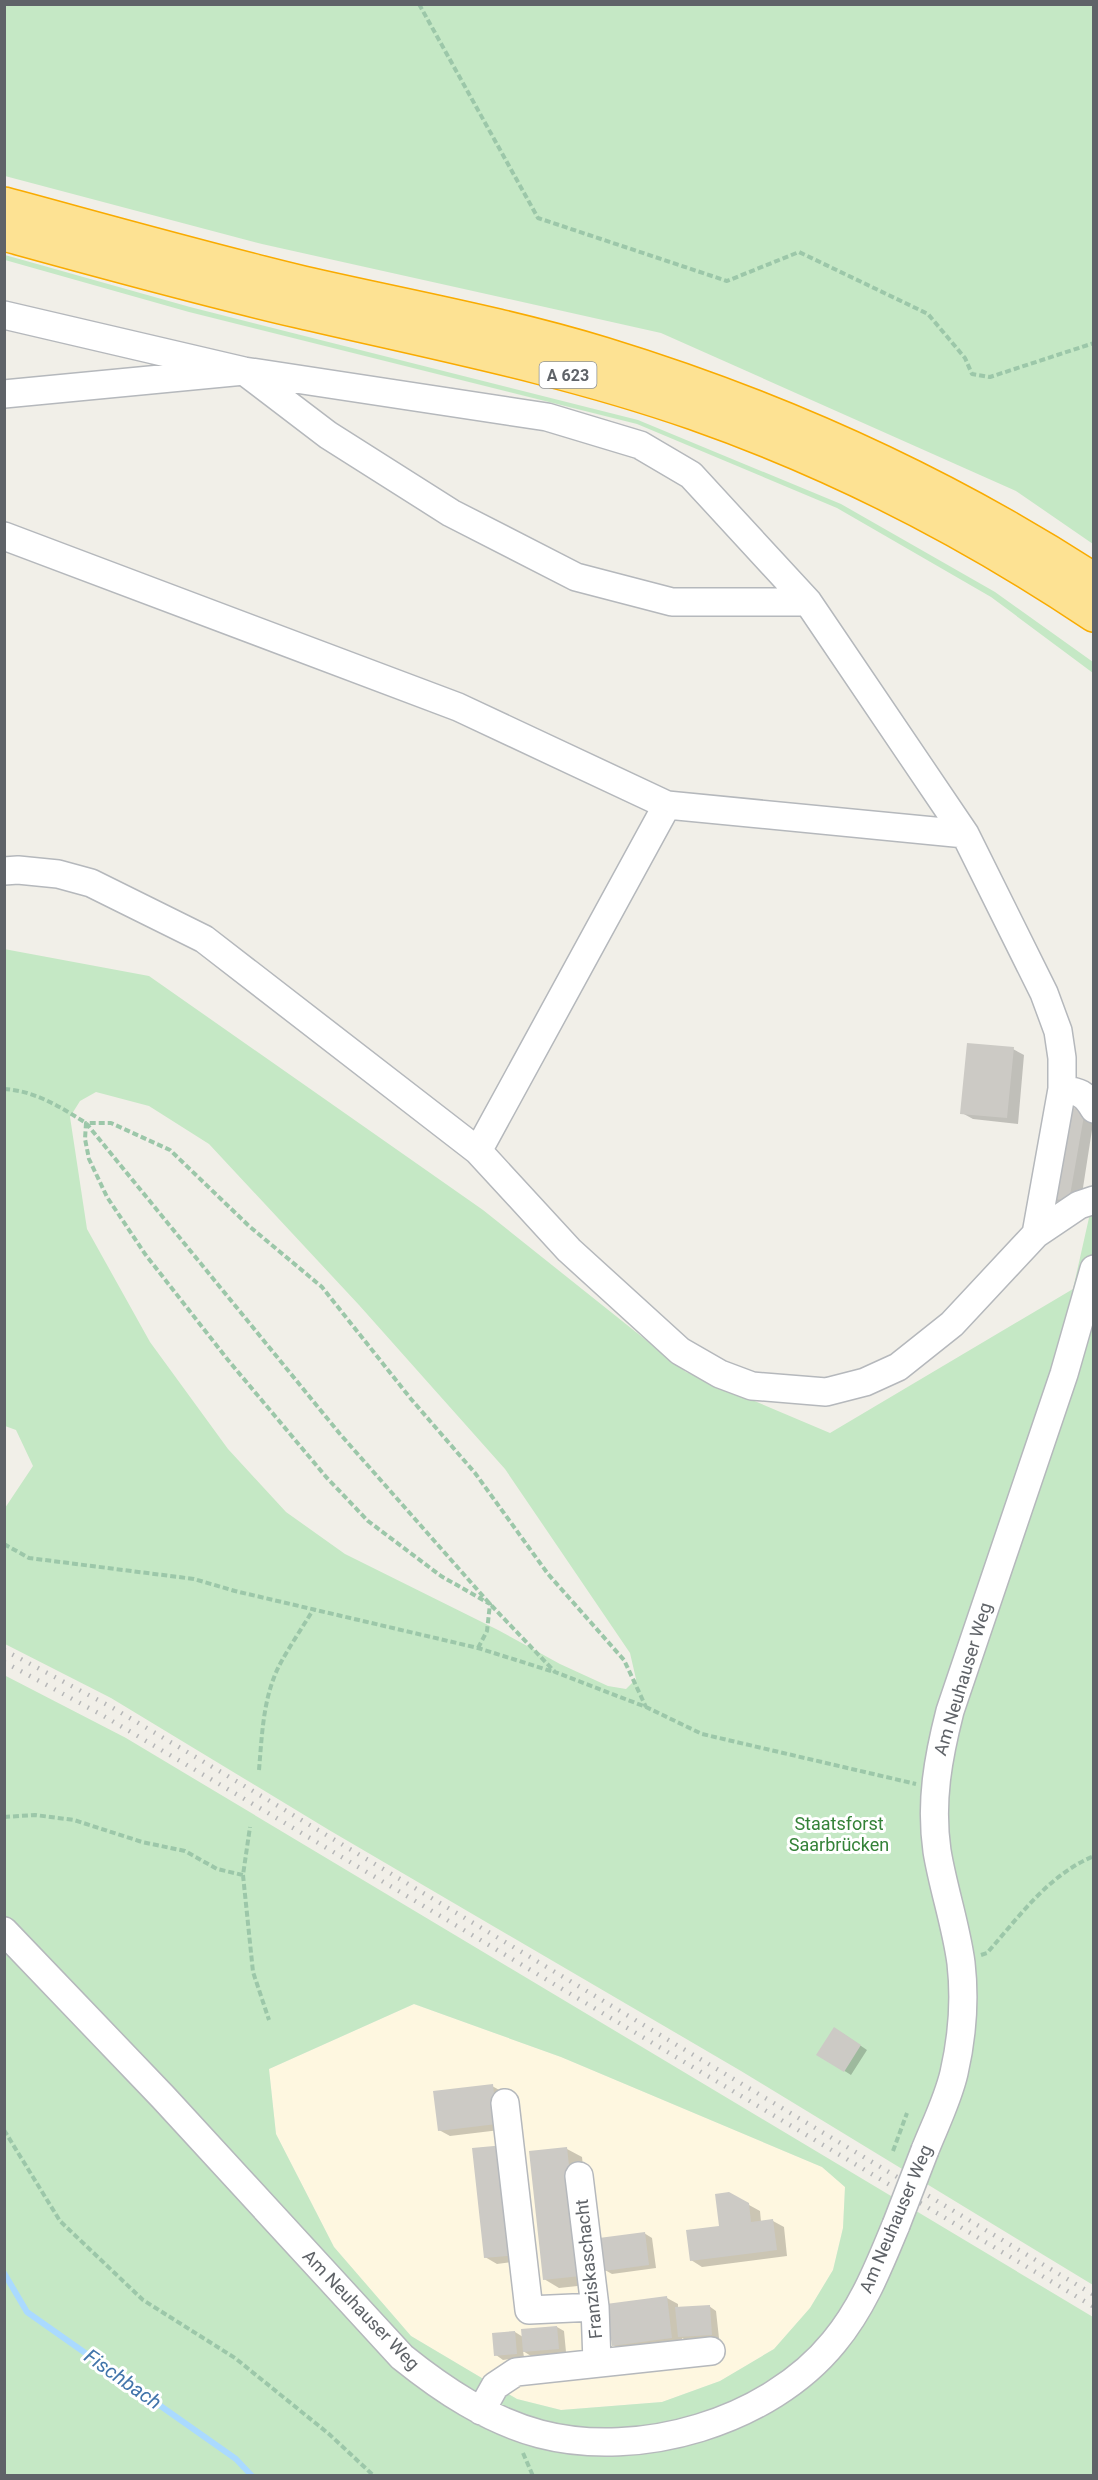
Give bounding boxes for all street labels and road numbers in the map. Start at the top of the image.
road number: A 623 [540,362,596,388]
street label: Am Neuhauser Weg [929,1600,996,1758]
street label: Am Neuhauser Weg [855,2142,936,2296]
street label: Franziskaschacht [571,2198,606,2340]
street label: Am Neuhauser Weg [299,2245,424,2374]

